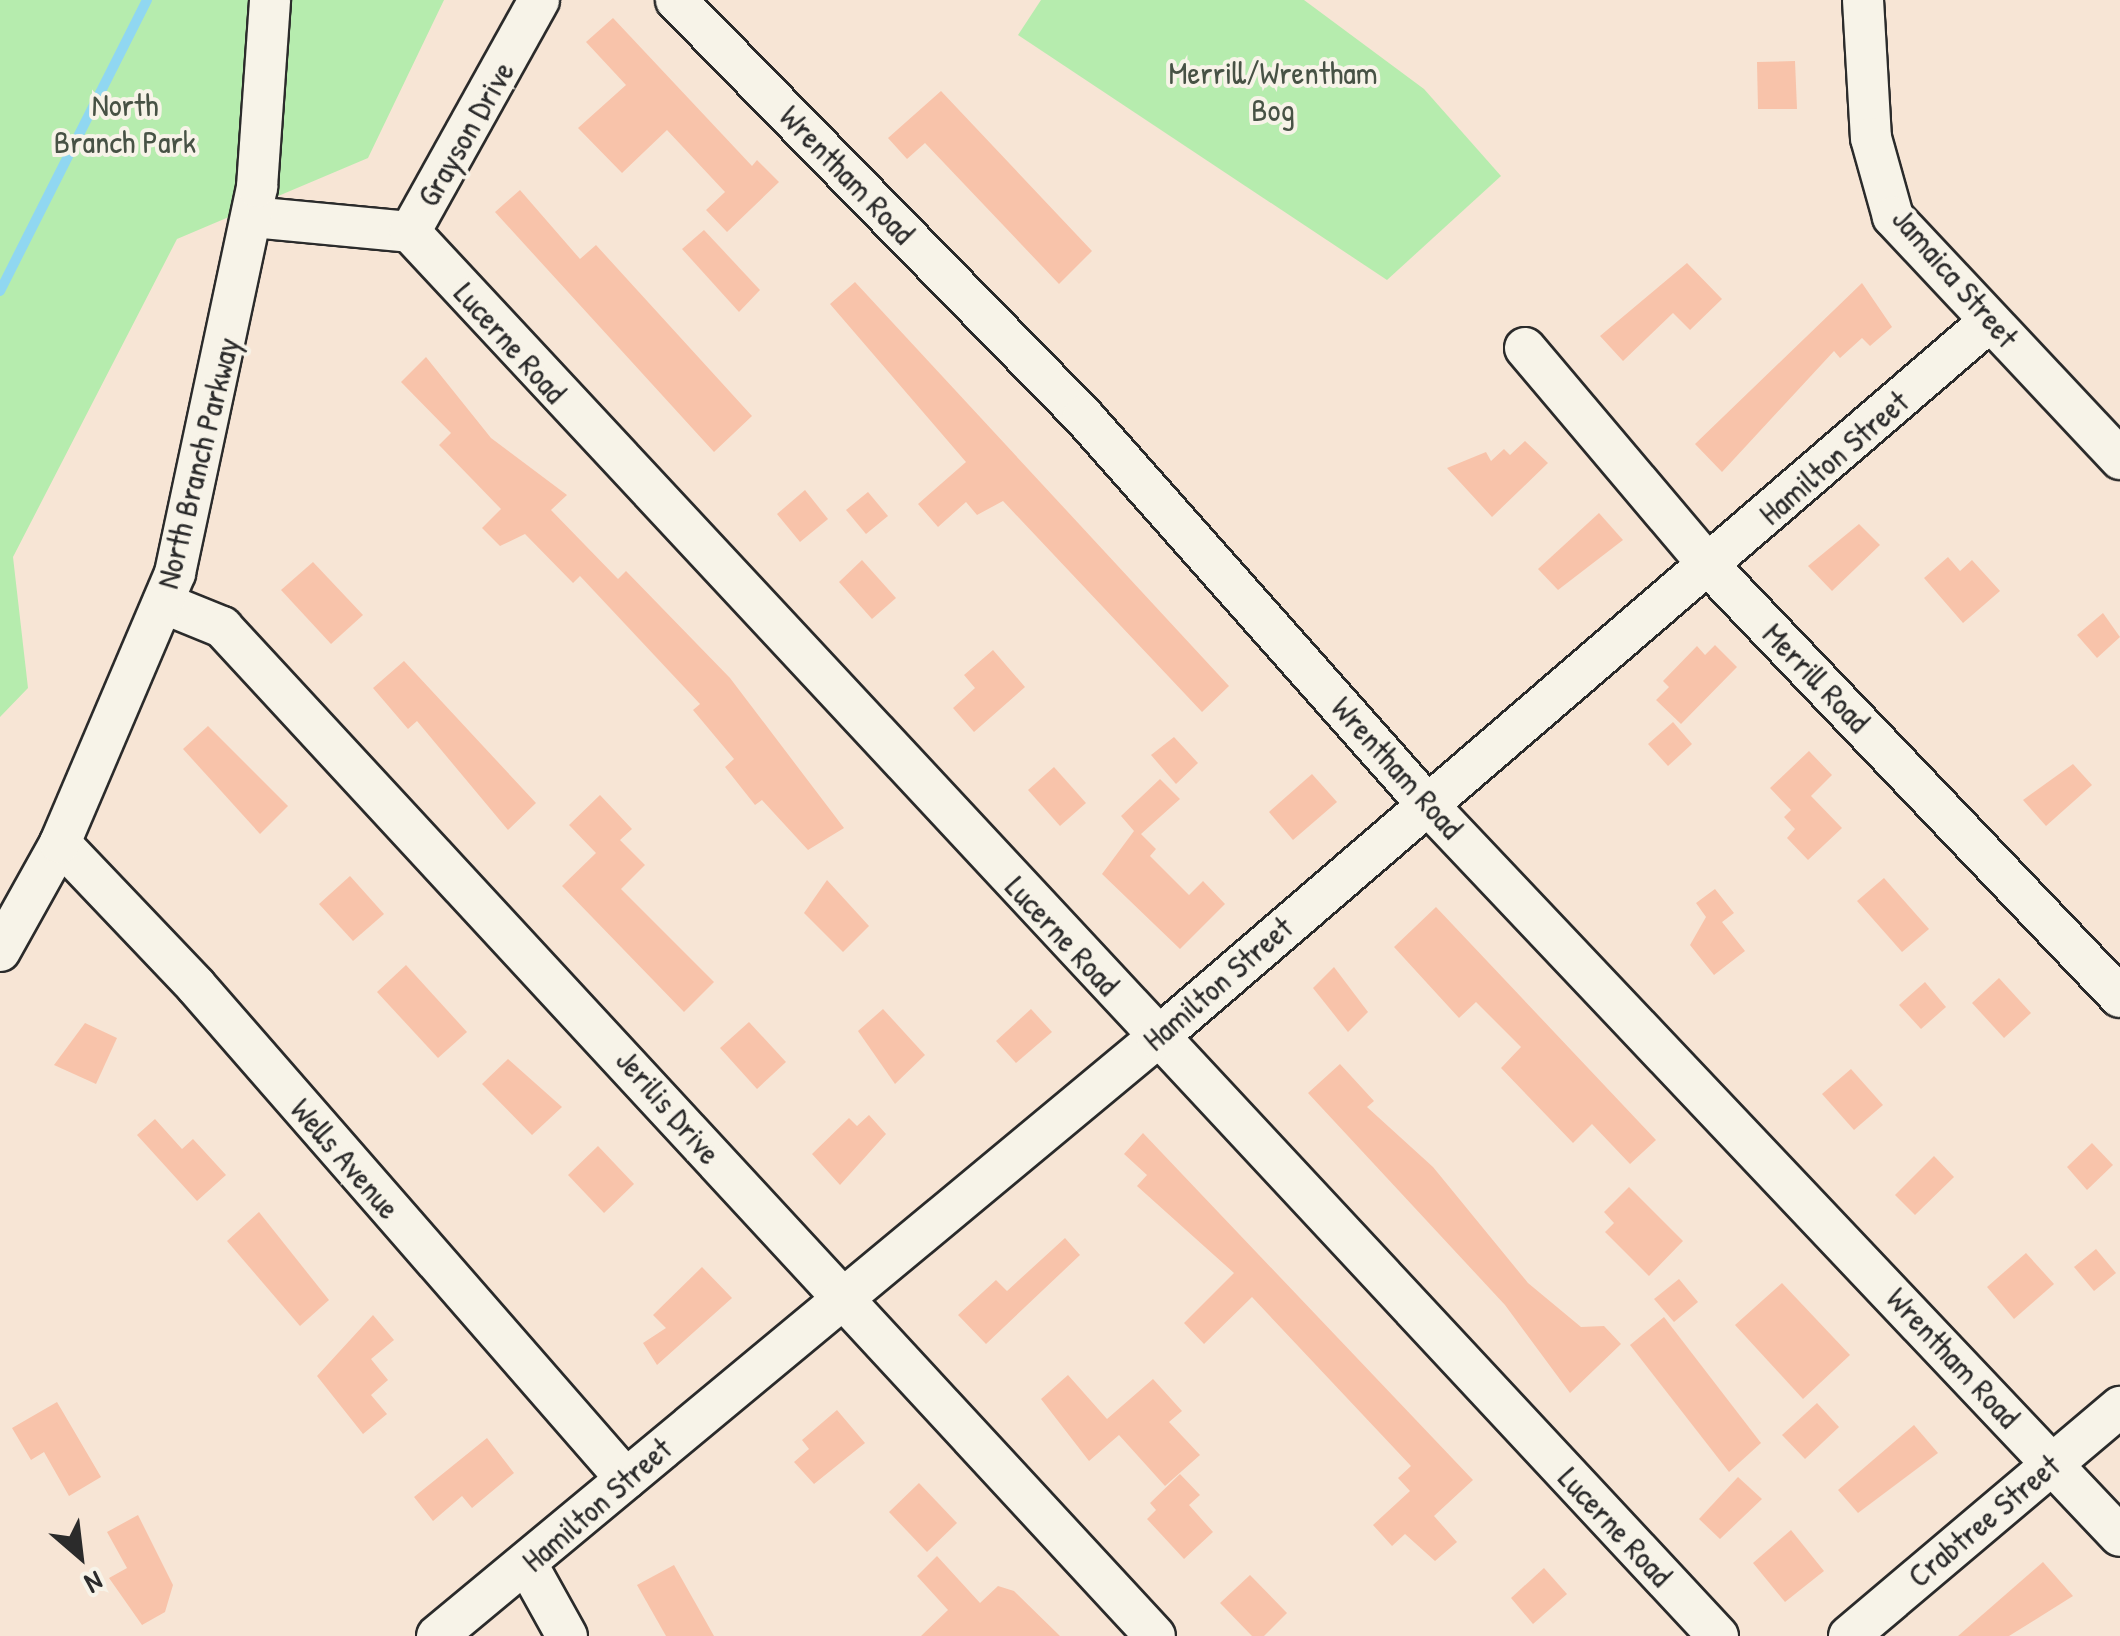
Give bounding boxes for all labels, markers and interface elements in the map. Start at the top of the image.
street label: Grayson Drive [409,55,523,213]
park label: Merrill/Wrentham Bog [1169,55,1377,130]
park label: North Branch Park [54,87,196,162]
street label: Wrentham Road [771,98,923,252]
street label: Jamaica Street [1884,200,2026,356]
street label: Lucerne Road [446,275,574,411]
street label: North Branch Parkway [148,334,248,592]
street label: Hamilton Street [1752,383,1916,533]
street label: Merrill Road [1755,615,1877,741]
street label: Wrentham Road [1323,689,1471,847]
street label: Lucerne Road [997,868,1127,1004]
street label: Hamilton Street [1136,909,1300,1059]
street label: Jerilis Drive [608,1042,728,1172]
street label: Wells Avenue [282,1091,408,1227]
street label: Wrentham Road [1878,1280,2028,1436]
street label: Hamilton Street [515,1430,679,1580]
street label: Crabtree Street [1900,1446,2068,1596]
street label: Lucerne Road [1550,1459,1680,1595]
north arrow [30,1506,130,1606]
text: N [79,1562,110,1603]

